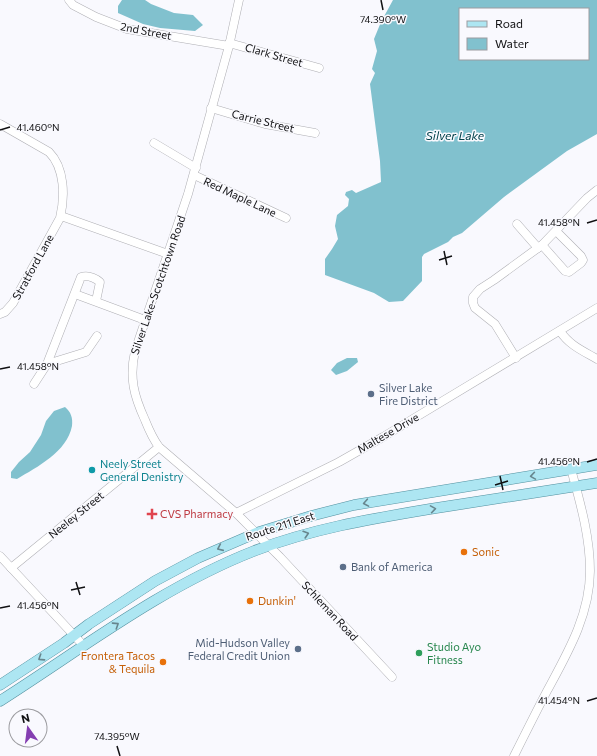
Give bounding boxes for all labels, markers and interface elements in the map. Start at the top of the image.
legend [459,8,589,60]
text: 74.390°W [360,13,406,25]
text: Road [495,16,523,30]
street label: 2nd Street [119,19,173,42]
text: Water [495,36,529,50]
street label: Clark Street [244,40,305,69]
street label: Carrie Street [231,106,296,135]
text: 41.460°N [16,121,60,133]
water label: Silver Lake [426,128,485,142]
street label: Red Maple Lane [202,174,279,219]
street label: Silver Lake-Scotchtown Road [128,214,187,356]
text: 41.458°N [538,216,580,228]
street label: Stratford Lane [9,232,56,302]
text: 41.458°N [17,360,59,372]
place label: Silver Lake Fire District [379,381,438,407]
marker: Silver Lake Fire District [366,389,376,399]
street label: Maltese Drive [355,410,421,455]
text: 41.456°N [538,455,580,467]
place label: Neely Street General Denistry [100,457,184,483]
marker: Neely Street General Denistry [87,465,97,475]
one-way arrow [530,471,536,480]
street label: Neeley Street [45,488,106,541]
one-way arrow [363,499,369,507]
one-way arrow [430,505,436,513]
place label: CVS Pharmacy [160,507,234,520]
street label: Route 211 East [244,508,316,543]
marker: CVS Pharmacy [147,509,157,519]
one-way arrow [302,530,309,539]
one-way arrow [216,543,224,551]
place label: Sonic [472,545,500,558]
marker: Sonic [459,547,469,557]
place label: Bank of America [351,560,433,573]
marker: Bank of America [338,562,348,572]
street label: Schleman Road [300,578,361,643]
place label: Dunkin' [258,594,296,607]
marker: Dunkin' [245,596,255,606]
text: 41.456°N [17,599,59,611]
one-way arrow [112,622,119,629]
place label: Mid-Hudson Valley Federal Credit Union [188,636,290,662]
place label: Studio Ayo Fitness [427,640,482,666]
marker: Mid-Hudson Valley Federal Credit Union [293,644,303,654]
marker: Studio Ayo Fitness [414,648,424,658]
place label: Frontera Tacos & Tequila [81,649,155,675]
one-way arrow [39,653,46,660]
marker: Frontera Tacos & Tequila [158,657,168,667]
text: 41.454°N [538,694,580,706]
north arrow [8,708,48,748]
text: N [20,711,31,725]
text: 74.395°W [94,730,140,742]

